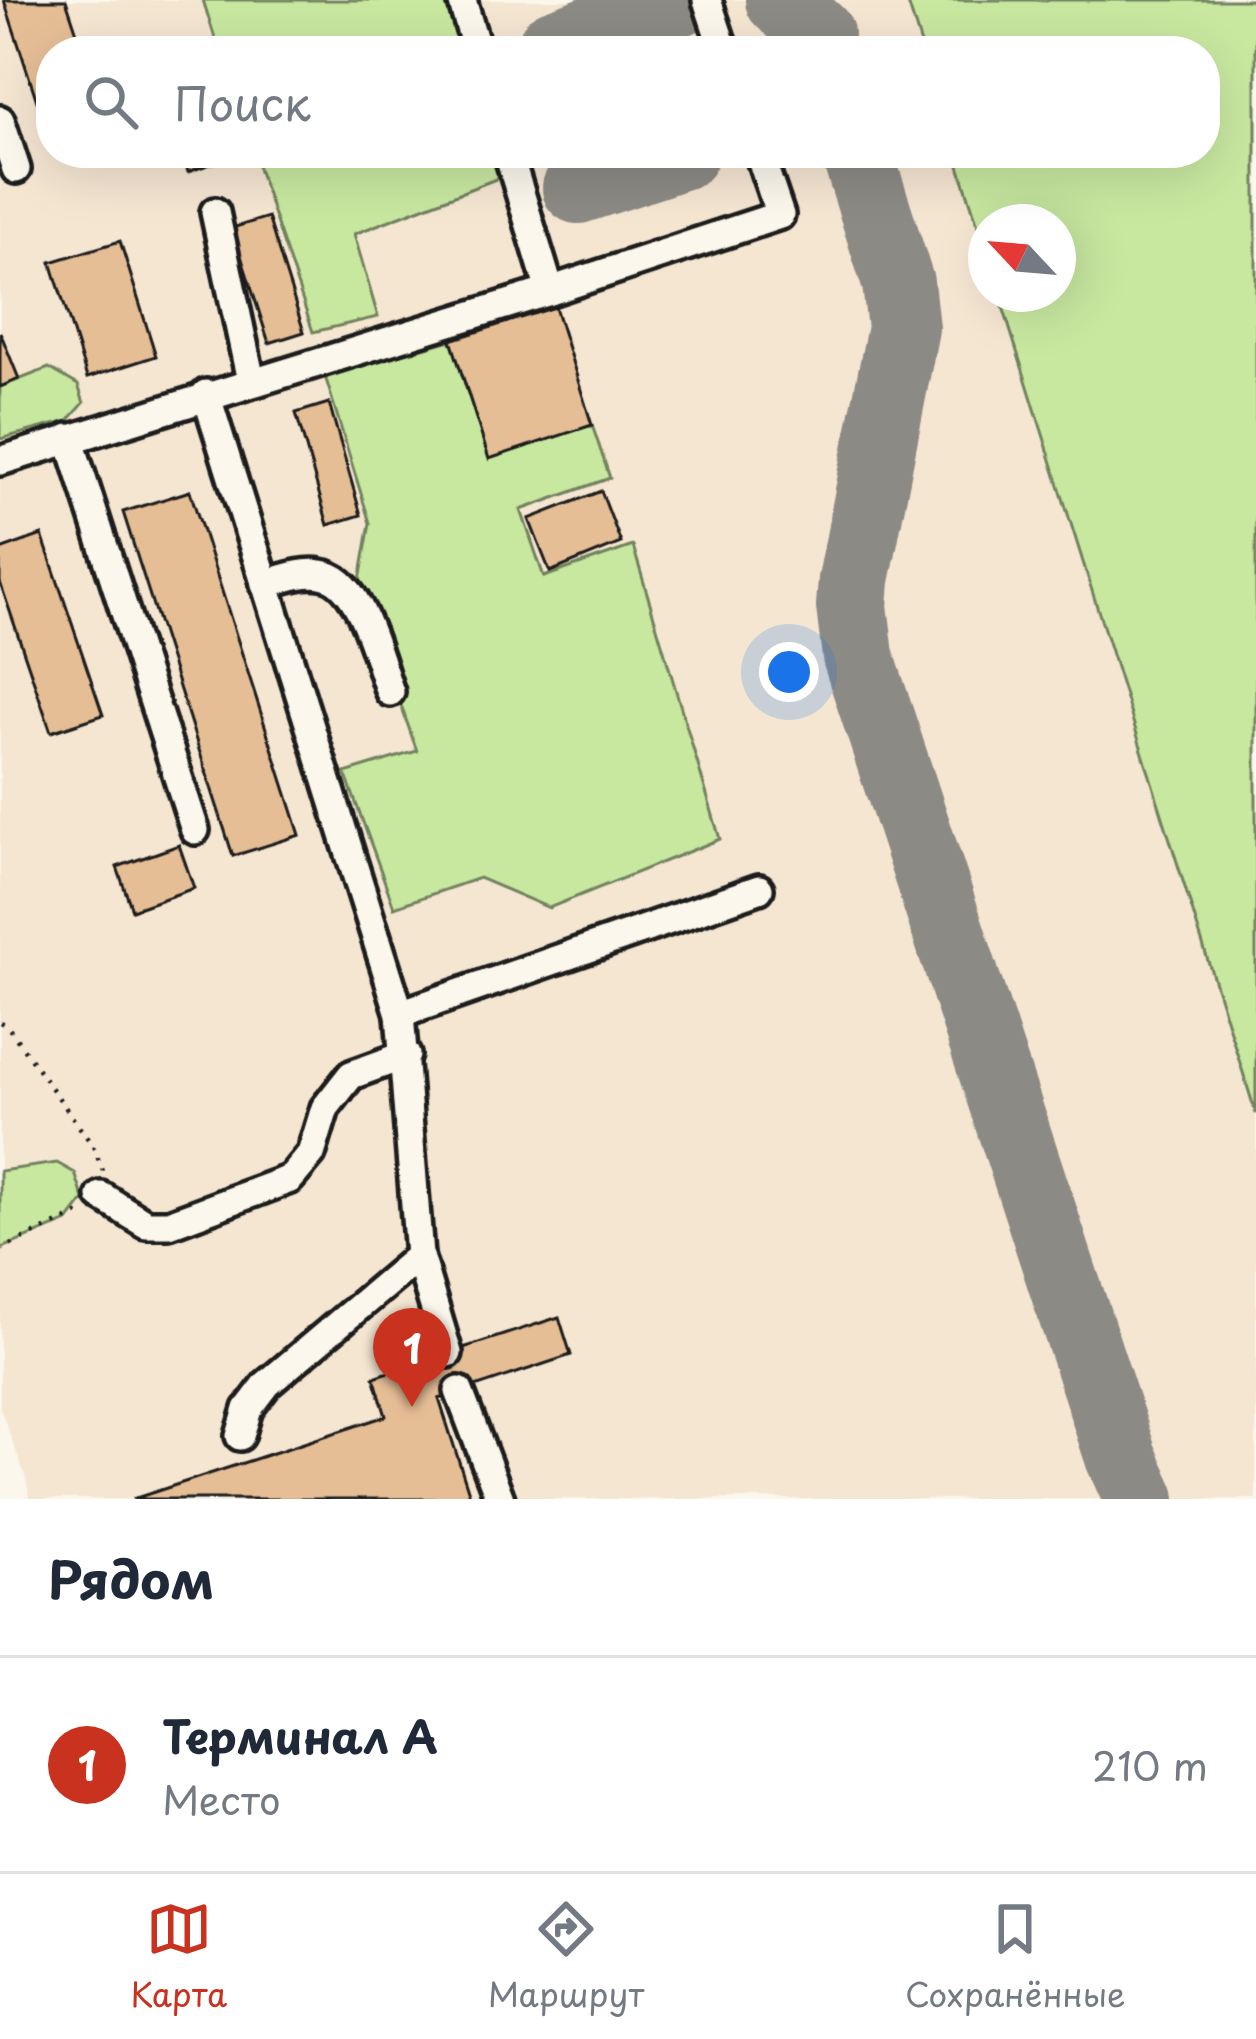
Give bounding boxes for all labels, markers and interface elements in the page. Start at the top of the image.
search box [36,36,1220,168]
text: Поиск [174,68,311,136]
icon: search [78,69,144,135]
north arrow [968,204,1076,312]
your location [759,642,819,702]
pin: 1 [373,1308,451,1407]
text: Рядом [48,1539,214,1616]
text: Терминал А [162,1701,438,1769]
text: 1 [78,1735,96,1794]
text: 210 m [1092,1735,1208,1794]
text: Место [162,1769,281,1828]
tab: Карта [130,1896,227,2018]
tab: Маршрут [488,1896,644,2018]
tab: Сохранённые [905,1896,1126,2018]

